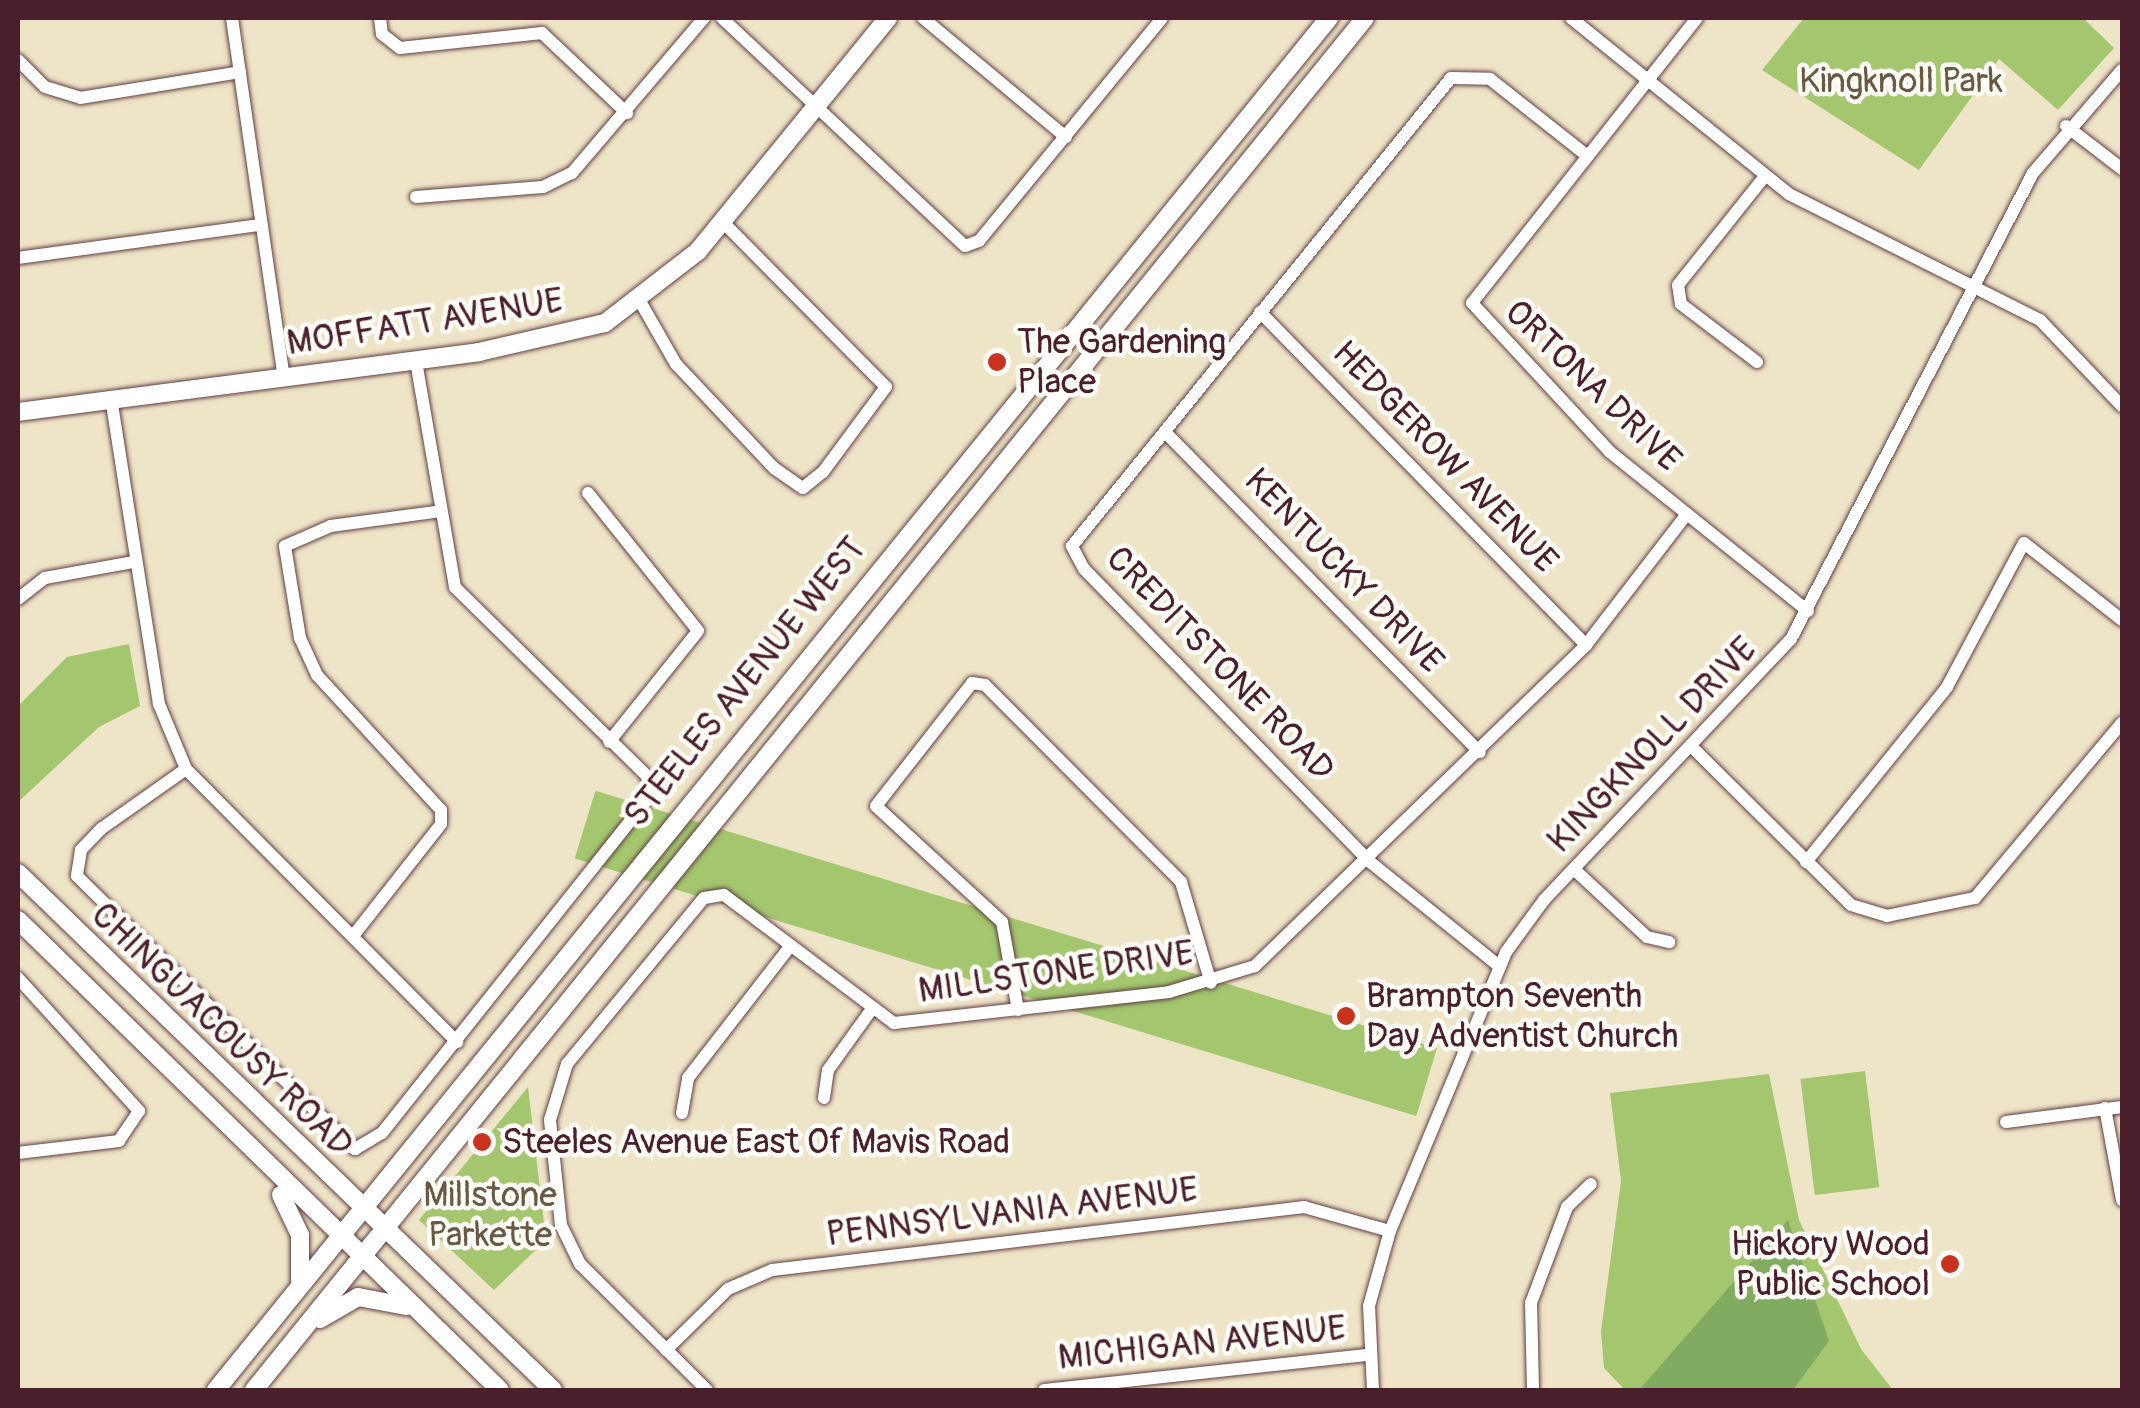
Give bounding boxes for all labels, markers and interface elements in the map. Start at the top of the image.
park label: Kingknoll Park [1799,60,2003,102]
street label: MOFFATT AVENUE [284,279,566,365]
street label: ORTONA DRIVE [1496,291,1690,481]
place label: The Gardening Place [1017,321,1226,403]
street label: HEDGEROW AVENUE [1323,332,1567,582]
marker: The Gardening Place [986,351,1008,373]
street label: KENTUCKY DRIVE [1236,460,1452,682]
street label: STEELES AVENUE WEST [615,529,875,835]
street label: CREDITSTONE ROAD [1097,538,1343,790]
street label: KINGKNOLL DRIVE [1539,629,1765,861]
street label: CHINGUACOUSY ROAD [82,894,362,1166]
street label: MILLSTONE DRIVE [916,932,1196,1012]
place label: Brampton Seventh Day Adventist Church [1366,975,1678,1057]
marker: Brampton Seventh Day Adventist Church [1335,1005,1357,1027]
place label: Steeles Avenue East Of Mavis Road [502,1121,1010,1163]
marker: Steeles Avenue East Of Mavis Road [471,1131,493,1153]
street label: PENNSYLVANIA AVENUE [824,1168,1200,1256]
park label: Millstone Parkette [423,1174,557,1256]
place label: Hickory Wood Public School [1731,1223,1930,1305]
marker: Hickory Wood Public School [1939,1253,1961,1275]
street label: MICHIGAN AVENUE [1056,1307,1348,1379]

